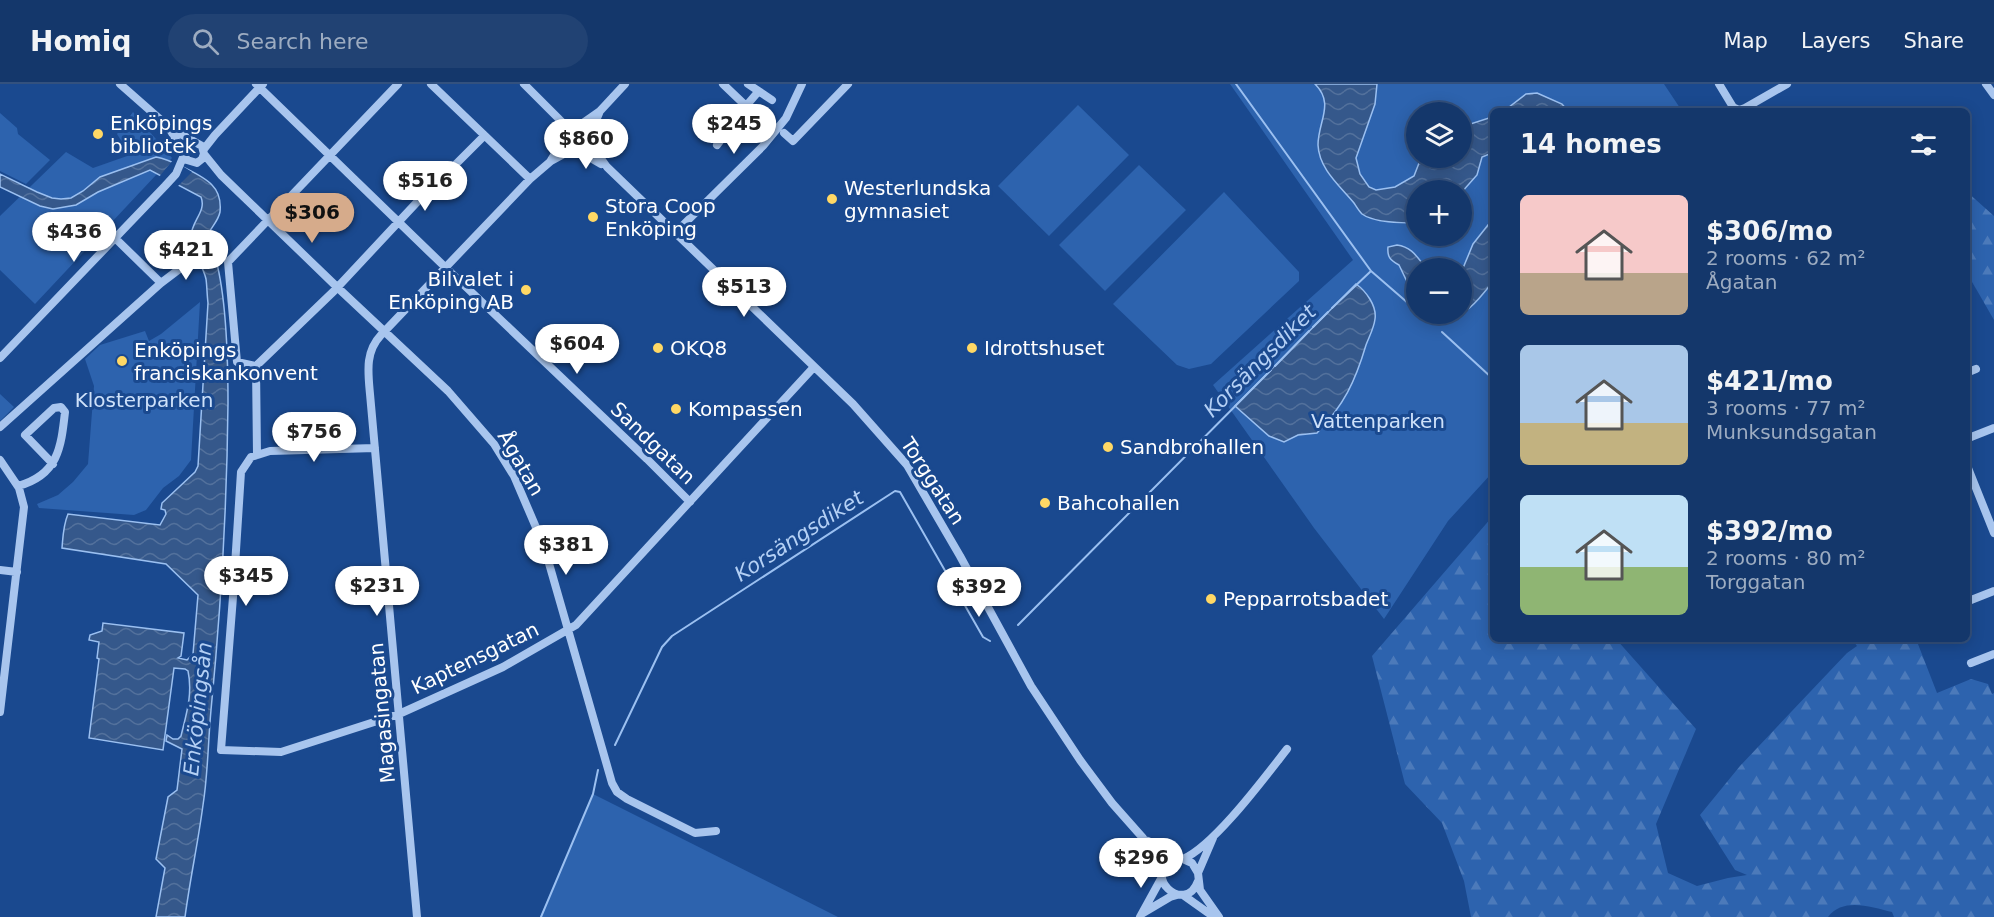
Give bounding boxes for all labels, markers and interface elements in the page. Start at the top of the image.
search box [168,14,588,68]
text: Homiq [30,25,132,58]
icon: search [189,25,222,58]
text: Search here [237,29,369,54]
text: Map [1724,29,1768,53]
text: Layers [1801,29,1870,53]
text: Share [1903,29,1964,53]
map controls [1406,102,1472,324]
button: layers [1406,102,1472,168]
pin: $245 [698,104,770,155]
place label: Enköpings bibliotek [110,111,212,158]
text: $245 [706,111,762,135]
pin: $860 [550,119,622,170]
text: $860 [558,126,614,150]
marker: Enköpings bibliotek [91,127,105,141]
icon: filters [1907,128,1940,161]
text: 14 homes [1520,129,1662,159]
pin: $516 [389,161,461,212]
text: $516 [397,168,453,192]
place label: Westerlundska gymnasiet [844,176,991,223]
button: + [1406,180,1472,246]
marker: Westerlundska gymnasiet [825,192,839,206]
pin: $306 [276,193,348,244]
place label: Stora Coop Enköping [605,194,716,241]
text: $306 [284,200,340,224]
marker: Stora Coop Enköping [586,210,600,224]
pin: $436 [38,212,110,263]
text: $306/mo [1706,216,1833,246]
text: $436 [46,219,102,243]
icon: home [1568,219,1640,291]
pin: $421 [150,230,222,281]
text: $421 [158,237,214,261]
text: 2 rooms · 62 m² [1706,246,1866,270]
button: − [1406,258,1472,324]
place label: Bilvalet i Enköping AB [388,267,514,314]
pin: $513 [708,267,780,318]
text: Ågatan [1706,270,1777,294]
text: $513 [716,274,772,298]
marker: Bilvalet i Enköping AB [519,283,533,297]
water label: Korsängsdiket [1199,300,1321,422]
pin: $604 [541,324,613,375]
text: $604 [549,331,605,355]
place label: OKQ8 [670,336,727,360]
place label: Idrottshuset [984,336,1105,360]
place label: Enköpings franciskankonvent [134,338,318,385]
marker: OKQ8 [651,341,665,355]
marker: Idrottshuset [965,341,979,355]
marker: Enköpings franciskankonvent [115,354,129,368]
text: $421/mo [1706,366,1833,396]
icon: home [1568,369,1640,441]
park label: Klosterparken [75,388,213,412]
text: 3 rooms · 77 m² [1706,396,1866,420]
street label: Sandgatan [606,397,700,489]
place label: Kompassen [688,397,803,421]
marker: Kompassen [669,402,683,416]
park label: Vattenparken [1311,409,1445,433]
pin: $756 [278,412,350,463]
text: $756 [286,419,342,443]
text: Munksundsgatan [1706,420,1877,444]
street label: Ågatan [493,426,549,500]
street label: Torggatan [895,432,970,529]
place label: Sandbrohallen [1120,435,1264,459]
marker: Sandbrohallen [1101,440,1115,454]
water label: Korsängsdiket [730,485,868,586]
place label: Bahcohallen [1057,491,1180,515]
marker: Bahcohallen [1038,496,1052,510]
text: $392/mo [1706,516,1833,546]
icon: home [1568,519,1640,591]
pin: $381 [530,525,602,576]
text: $381 [538,532,594,556]
text: 2 rooms · 80 m² [1706,546,1866,570]
pin: $345 [210,556,282,607]
text: $345 [218,563,274,587]
pin: $231 [341,566,413,617]
pin: $392 [943,567,1015,618]
text: Torggatan [1706,570,1805,594]
text: $231 [349,573,405,597]
text: $392 [951,574,1007,598]
place label: Pepparrotsbadet [1223,587,1388,611]
marker: Pepparrotsbadet [1204,592,1218,606]
street label: Kaptensgatan [407,617,543,699]
water label: Enköpingsån [178,641,217,777]
street label: Magasingatan [364,642,400,784]
pin: $296 [1105,838,1177,889]
text: $296 [1113,845,1169,869]

